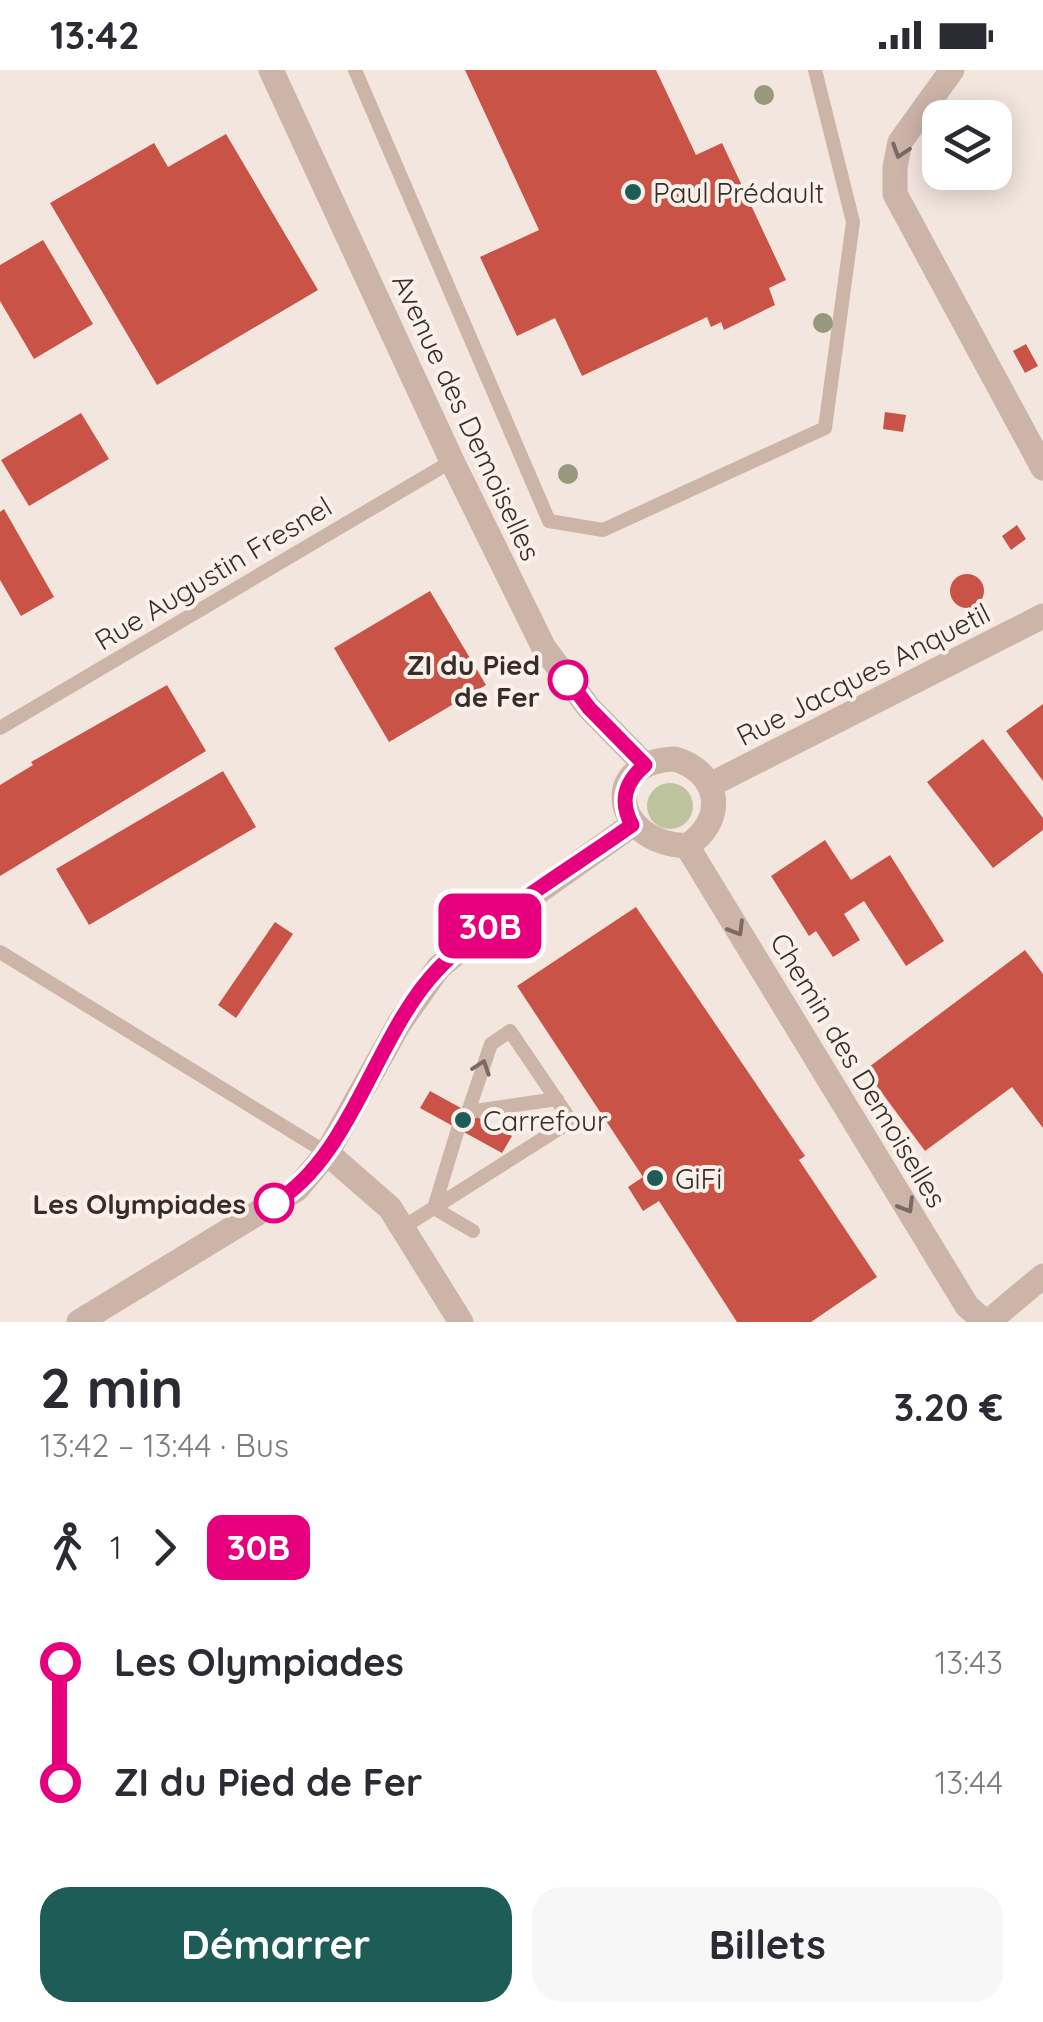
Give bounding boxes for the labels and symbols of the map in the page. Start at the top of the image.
one-way arrow [891,142,912,159]
place label: Paul Prédault [653,175,824,210]
marker: Paul Prédault [622,181,644,203]
street label: Avenue des Demoiselles [385,268,549,566]
street label: Rue Augustin Fresnel [88,488,338,658]
street label: Rue Jacques Anquetil [730,595,996,753]
place label: ZI du Pied de Fer [406,647,540,714]
marker: ZI du Pied de Fer [549,661,587,699]
line badge: 30B [432,894,548,958]
one-way arrow [725,918,744,936]
street label: Chemin des Demoiselles [763,926,955,1214]
one-way arrow [470,1059,491,1076]
place label: Carrefour [483,1103,608,1138]
marker: Carrefour [452,1109,474,1131]
place label: GiFi [675,1161,722,1196]
marker: GiFi [644,1167,666,1189]
marker: Les Olympiades [255,1184,293,1222]
place label: Les Olympiades [32,1186,246,1221]
one-way arrow [895,1195,914,1213]

